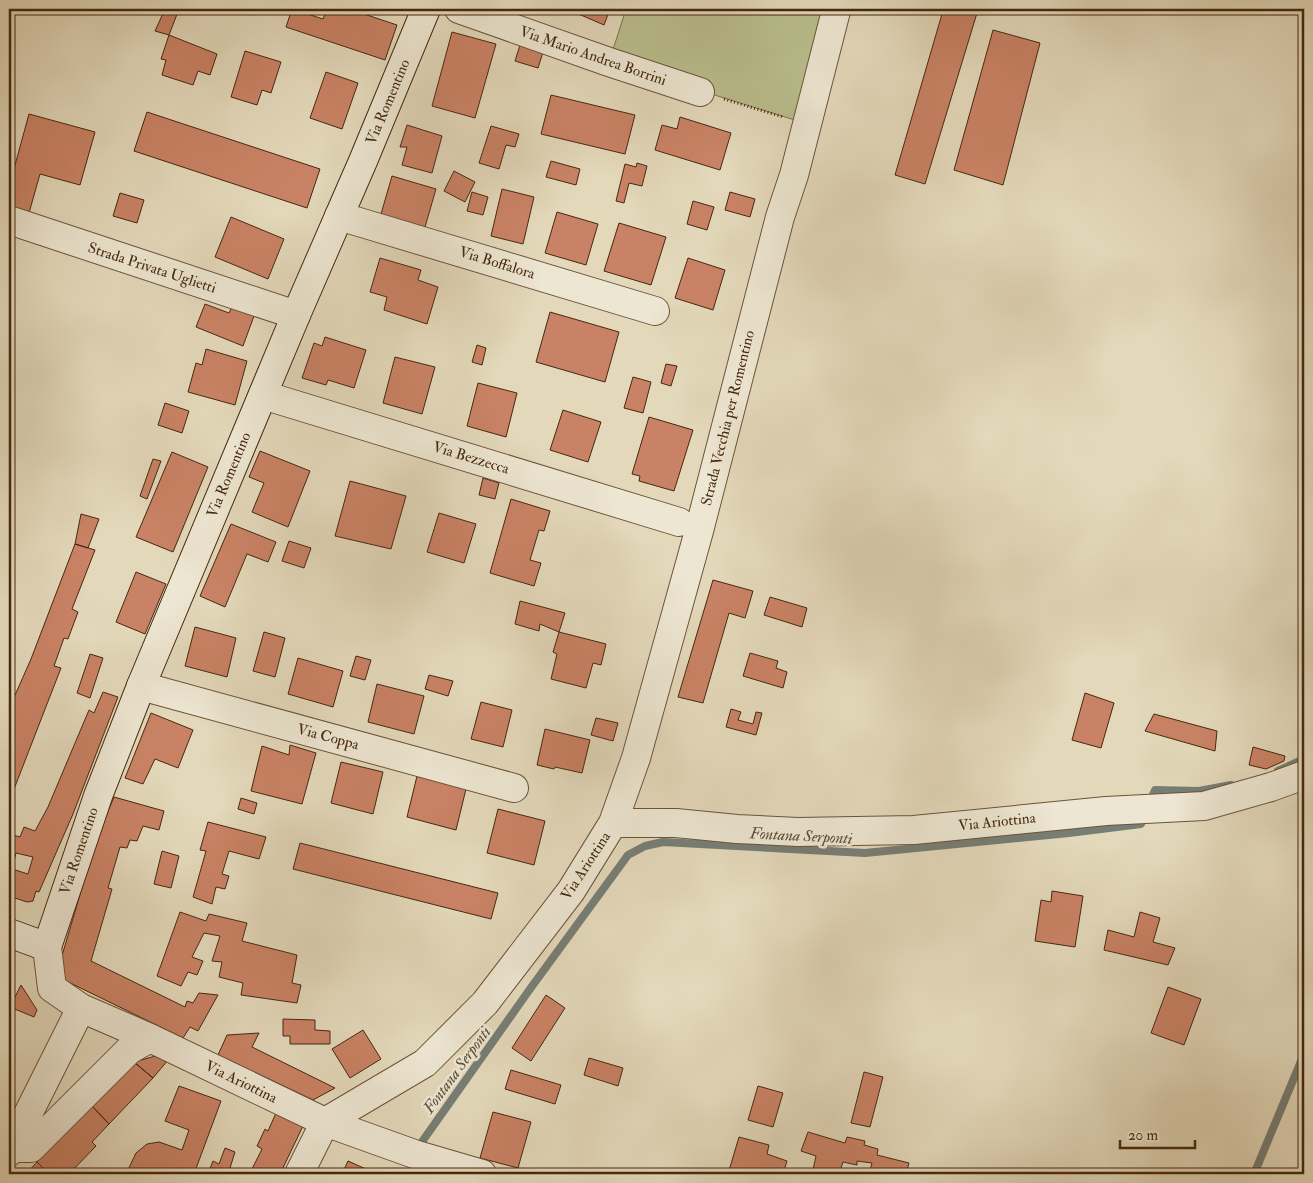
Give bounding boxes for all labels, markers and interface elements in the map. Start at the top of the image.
street label: Via Mario Andrea Borrini [517,22,669,90]
street label: Via Romentino [361,56,415,148]
street label: Strada Privata Uglietti [85,238,219,298]
street label: Via Boffalora [457,242,538,284]
street label: Strada Vecchia per Romentino [697,328,760,508]
street label: Via Romentino [202,429,256,521]
street label: Via Bezzecca [430,437,512,479]
street label: Via Coppa [295,720,362,756]
street label: Via Romentino [55,805,103,897]
street label: Via Ariottina [957,808,1037,836]
water label: Fontana Serponti [748,823,853,849]
street label: Via Ariottina [557,828,616,904]
water label: Fontana Serponti [418,1022,496,1118]
street label: Via Ariottina [202,1056,281,1108]
scale bar [1120,1118,1196,1150]
text: 20 m [1128,1126,1158,1145]

